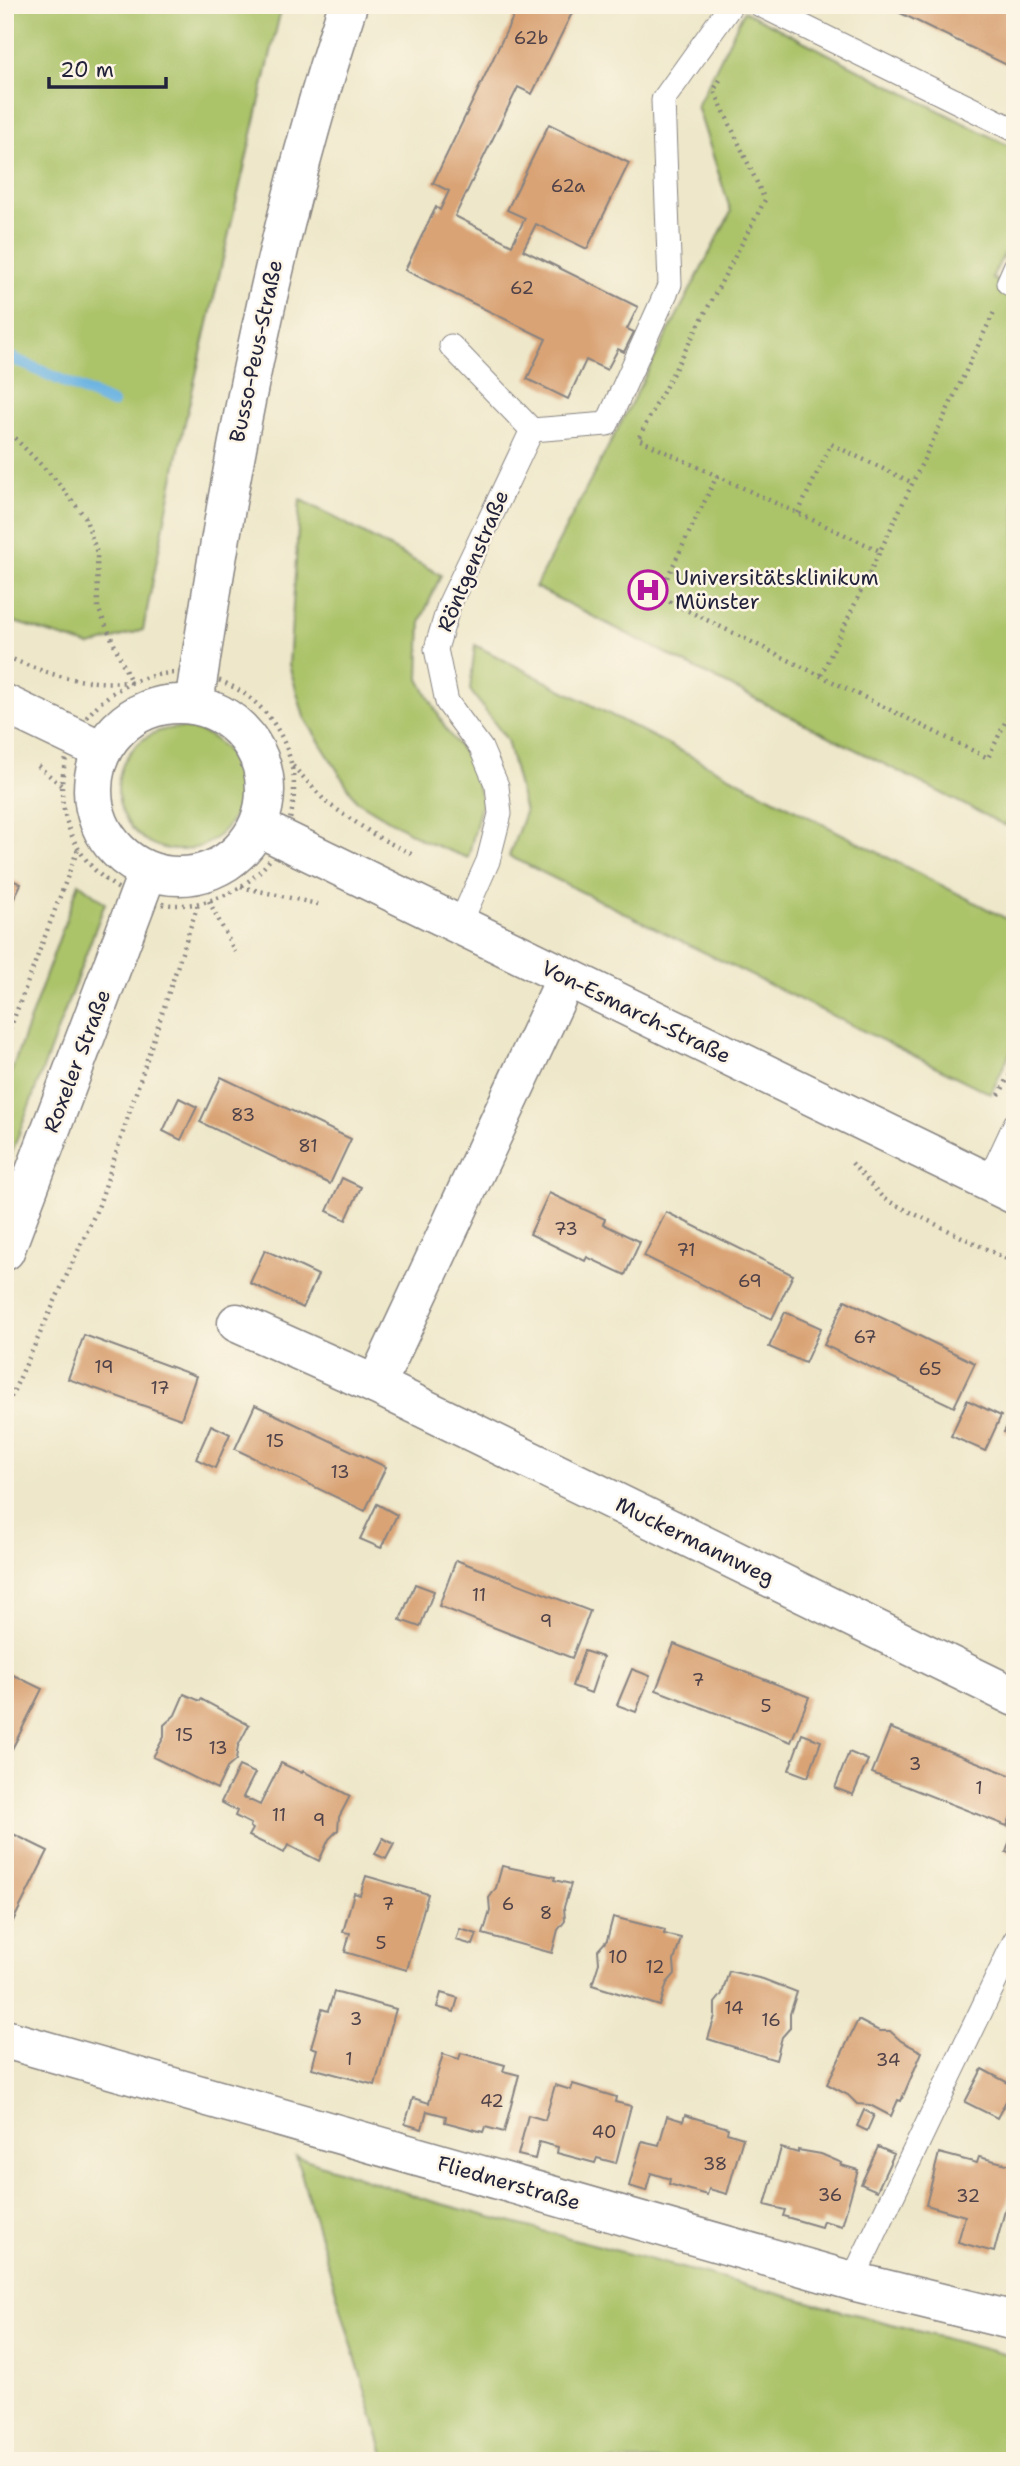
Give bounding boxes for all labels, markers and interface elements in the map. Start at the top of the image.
house number: 62b [514,26,548,50]
scale bar [49,46,166,90]
text: 20 m [60,56,114,84]
house number: 62a [551,174,585,198]
street label: Busso-Peus-Straße [223,257,289,445]
house number: 62 [510,276,534,300]
street label: Röntgenstraße [431,486,515,636]
place label: Universitätsklinikum Münster [675,564,879,616]
hospital icon: Universitätsklinikum Münster [627,569,669,611]
street label: Von-Esmarch-Straße [537,954,735,1070]
street label: Roxeler Straße [37,985,117,1137]
house number: 83 [231,1103,255,1127]
house number: 81 [298,1134,318,1158]
house number: 73 [554,1217,578,1241]
house number: 71 [676,1238,696,1262]
house number: 69 [738,1269,762,1293]
house number: 67 [853,1325,877,1349]
house number: 19 [94,1355,114,1379]
house number: 65 [919,1357,941,1381]
house number: 17 [150,1376,170,1400]
house number: 15 [266,1429,284,1453]
house number: 13 [330,1460,350,1484]
street label: Muckermannweg [611,1490,779,1592]
house number: 11 [472,1583,486,1607]
house number: 9 [540,1609,552,1633]
house number: 7 [692,1668,704,1692]
house number: 5 [760,1694,772,1718]
house number: 15 [175,1723,193,1747]
house number: 13 [208,1736,228,1760]
house number: 3 [909,1752,921,1776]
house number: 1 [975,1776,983,1800]
house number: 11 [272,1803,286,1827]
house number: 9 [313,1808,325,1832]
house number: 7 [382,1892,394,1916]
house number: 6 [502,1892,514,1916]
house number: 8 [540,1901,552,1925]
house number: 5 [375,1931,387,1955]
house number: 10 [608,1945,628,1969]
house number: 12 [645,1955,665,1979]
house number: 14 [724,1996,744,2020]
house number: 3 [350,2007,362,2031]
house number: 16 [761,2008,781,2032]
house number: 1 [345,2047,353,2071]
house number: 34 [876,2048,900,2072]
house number: 42 [480,2089,504,2113]
house number: 40 [591,2120,617,2144]
street label: Fliednerstraße [434,2149,584,2217]
house number: 38 [703,2152,727,2176]
house number: 36 [818,2183,842,2207]
house number: 32 [956,2184,980,2208]

